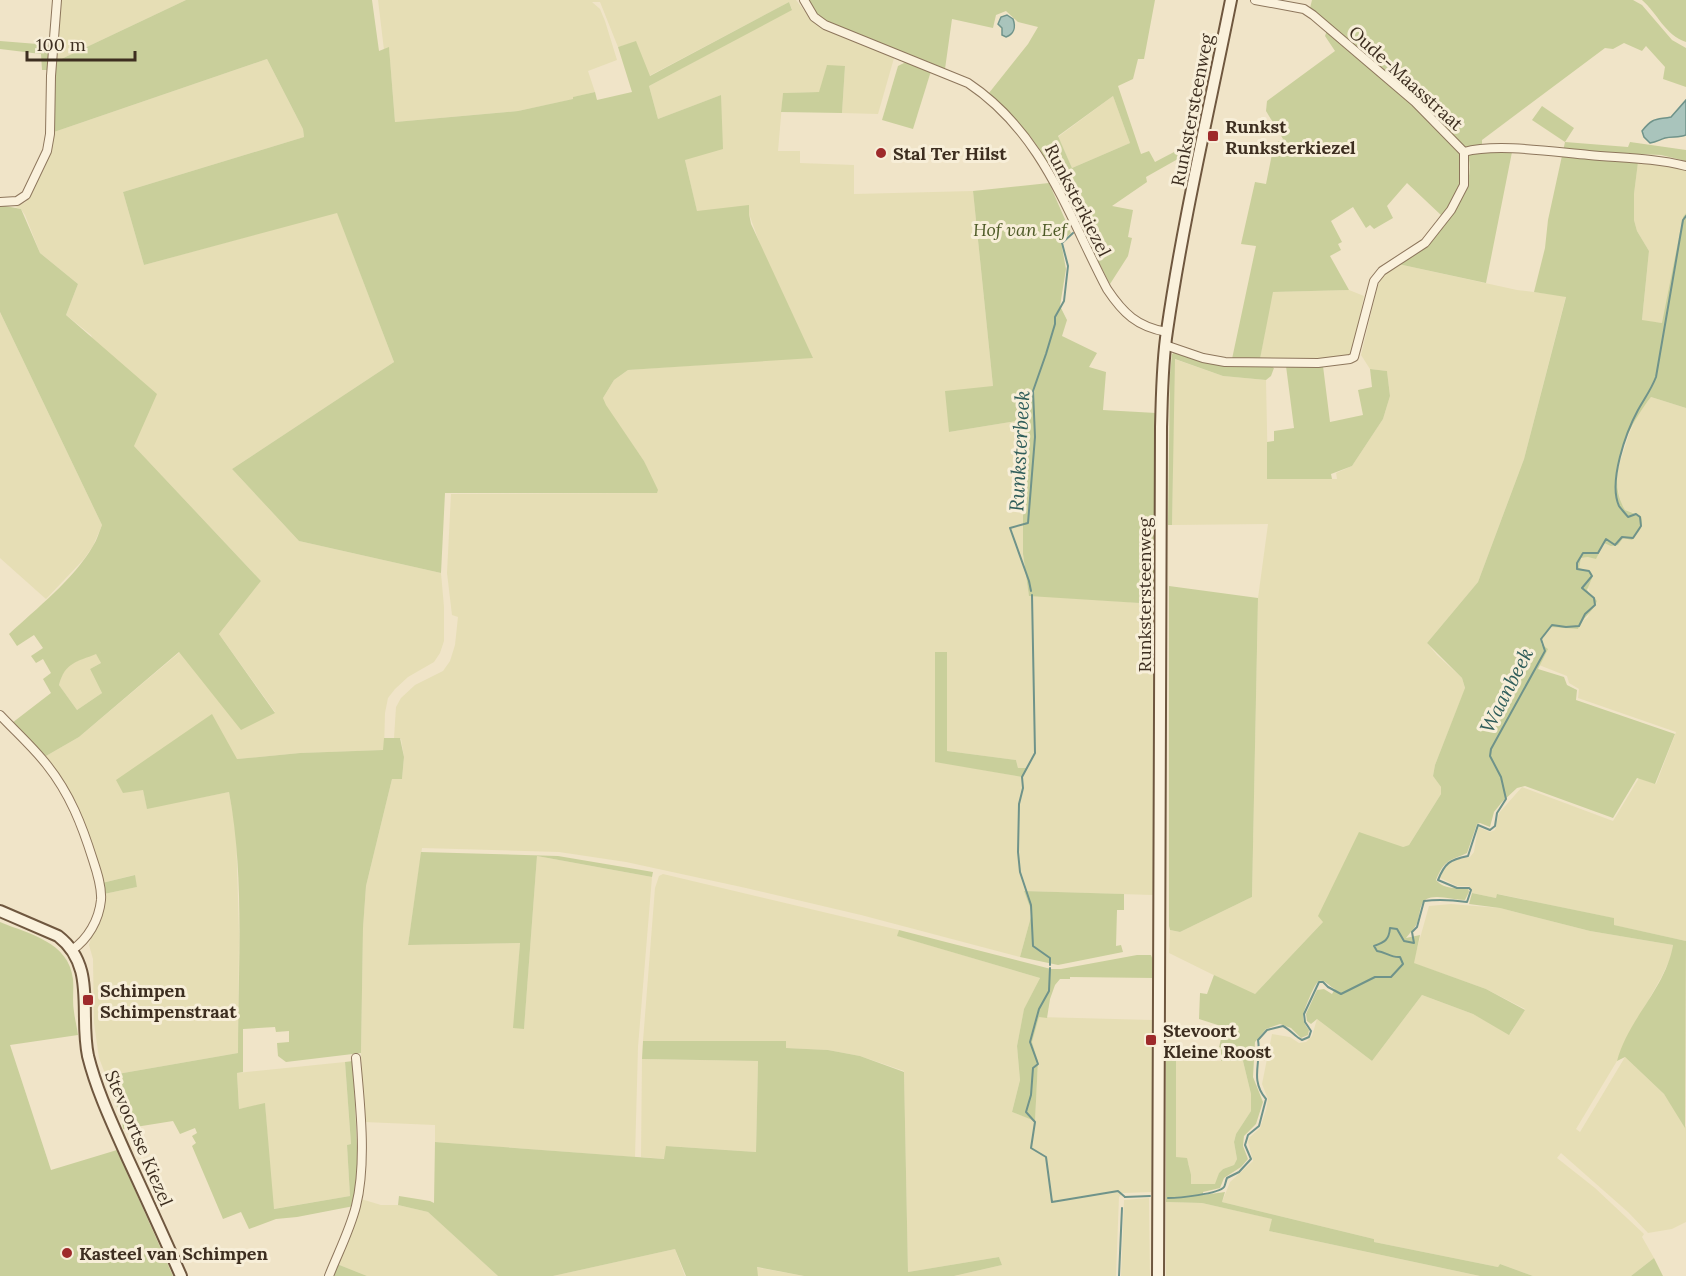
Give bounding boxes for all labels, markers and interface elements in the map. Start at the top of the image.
street label: Oude-Maasstraat [1344,21,1468,135]
scale bar [27,24,135,62]
street label: Runkstersteenweg [1166,31,1218,188]
text: 100 m [36,33,86,56]
place label: Runkst Runksterkiezel [1225,115,1356,159]
marker: Runkst Runksterkiezel [1206,129,1220,143]
street label: Runksterkiezel [1040,140,1116,260]
place label: Stal Ter Hilst [893,142,1007,165]
marker: Stal Ter Hilst [874,146,888,160]
park label: Hof van Eef [973,218,1069,241]
water label: Runksterbeek [1003,390,1035,512]
street label: Runkstersteenweg [1133,517,1156,672]
water label: Waanbeek [1474,643,1538,737]
place label: Schimpen Schimpenstraat [100,979,237,1023]
marker: Schimpen Schimpenstraat [81,993,95,1007]
place label: Stevoort Kleine Roost [1163,1019,1272,1063]
marker: Stevoort Kleine Roost [1144,1033,1158,1047]
street label: Stevoortse Kiezel [100,1067,178,1209]
place label: Kasteel van Schimpen [79,1242,268,1265]
marker: Kasteel van Schimpen [60,1246,74,1260]

